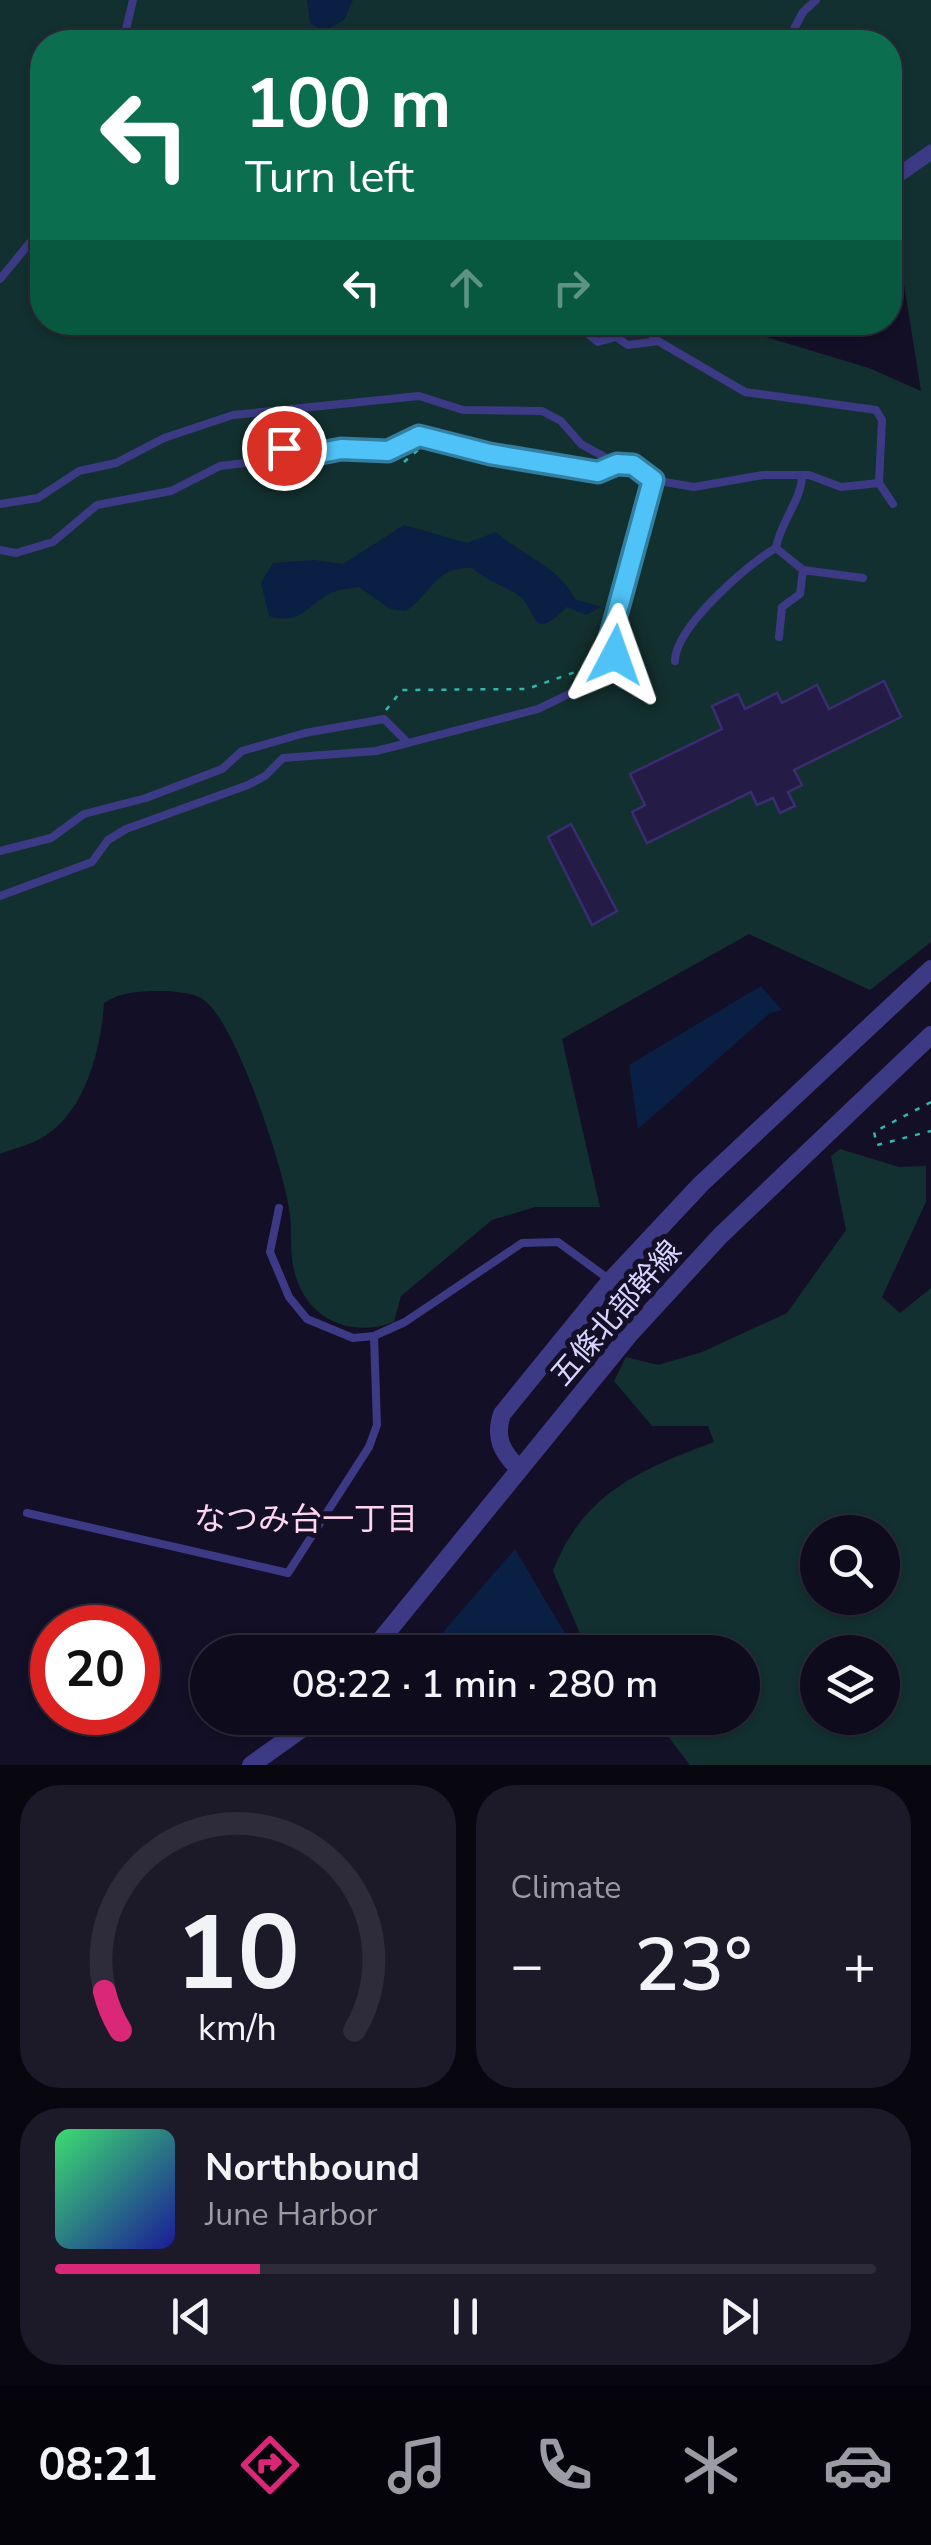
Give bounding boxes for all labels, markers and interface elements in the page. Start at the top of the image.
text: 100 m [245,56,451,152]
icon: left [80,70,210,200]
text: Turn left [245,147,414,208]
icon: left [334,260,389,315]
icon: ahead [439,260,494,315]
icon: right [544,260,599,315]
pin [242,406,327,491]
icon: arrive [257,421,312,476]
position arrow [563,603,667,707]
street label: 五條北部幹線 [542,1232,691,1395]
district label: なつみ台一丁目 [194,1498,418,1541]
map controls [800,1515,900,1735]
button: search [800,1515,900,1615]
speed limit sign: 20 [30,1605,160,1735]
button: layers [800,1635,900,1735]
text: 08:22 · 1 min · 280 m [292,1659,658,1710]
text: Climate [511,1866,621,1909]
text: 10 [175,1883,300,2025]
text: 23° [634,1914,752,2016]
text: − [511,1928,544,2003]
text: + [843,1928,876,2003]
text: km/h [198,2004,277,2053]
text: Northbound [205,2142,420,2193]
text: June Harbor [205,2193,377,2236]
icon: previous [164,2289,219,2344]
icon: pause [438,2289,493,2344]
icon: next [712,2289,767,2344]
icon: directions [235,2430,305,2500]
icon: music [382,2430,452,2500]
icon: phone [529,2430,599,2500]
icon: climate [676,2430,746,2500]
icon: car [823,2430,893,2500]
text: 08:21 [38,2435,158,2496]

